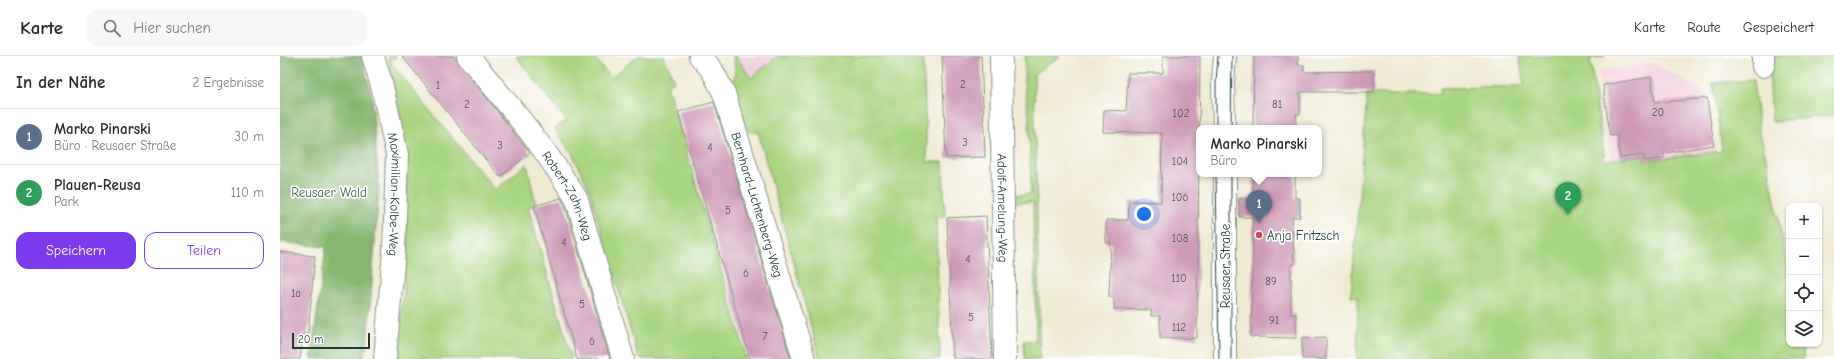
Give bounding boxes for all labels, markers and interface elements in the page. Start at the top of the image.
search box [87,10,367,46]
text: Karte [20,17,63,39]
icon: search [101,17,123,39]
text: Hier suchen [133,19,211,37]
text: Karte [1634,19,1665,36]
text: Route [1687,19,1721,36]
text: Gespeichert [1743,19,1814,36]
text: In der Nähe [16,73,105,92]
text: 2 Ergebnisse [192,75,264,90]
house number: 2 [960,78,966,91]
house number: 1 [436,79,440,92]
house number: 2 [464,98,470,111]
house number: 81 [1272,98,1282,111]
house number: 20 [1652,106,1664,119]
house number: 102 [1173,107,1190,120]
text: Marko Pinarski [54,120,151,138]
popup [1196,125,1322,177]
text: 1 [26,129,32,144]
text: 30 m [234,129,264,144]
street label: Bernhard-Lichtenberg-Weg [728,130,786,279]
street label: Maximilian-Kolbe-Weg [384,131,404,257]
text: Marko Pinarski [1210,135,1308,153]
house number: 3 [962,136,968,149]
text: Büro · Reusaer Straße [54,138,176,153]
house number: 3 [497,139,503,152]
house number: 4 [707,141,713,154]
street label: Robert-Zahn-Weg [539,148,595,242]
street label: Adolf-Amelung-Weg [994,153,1011,263]
text: Büro [1210,153,1237,168]
house number: 104 [1172,155,1188,168]
text: Plauen-Reusa [54,176,141,194]
pin: 2 [1555,182,1581,215]
text: 2 [26,185,32,200]
text: 110 m [231,185,264,200]
park label: Reusaer Wald [291,185,367,200]
pin: 1 [1246,190,1272,223]
house number: 106 [1171,191,1189,204]
text: Park [54,194,79,209]
map controls [1786,203,1822,347]
button: + [1786,203,1822,239]
house number: 5 [725,204,731,217]
your location [1134,204,1154,224]
street label: Reusaer Straße [1218,223,1233,308]
place label: Anja Fritzsch [1267,228,1339,243]
marker: Anja Fritzsch [1254,230,1264,240]
button: Speichern [16,232,136,269]
button: Teilen [144,232,264,269]
house number: 108 [1172,232,1189,245]
house number: 4 [561,236,567,249]
button: − [1786,239,1822,275]
house number: 4 [965,253,971,266]
house number: 6 [743,267,749,280]
house number: 110 [1171,272,1187,285]
house number: 89 [1265,275,1277,288]
button: locate [1786,275,1822,311]
house number: 1a [291,287,301,300]
house number: 5 [579,298,585,311]
house number: 5 [968,311,974,324]
button: layers [1786,311,1822,347]
house number: 91 [1269,314,1279,327]
house number: 112 [1172,321,1186,334]
house number: 7 [762,330,768,343]
scale bar [292,331,370,350]
text: 20 m [298,333,323,346]
house number: 6 [589,335,595,348]

